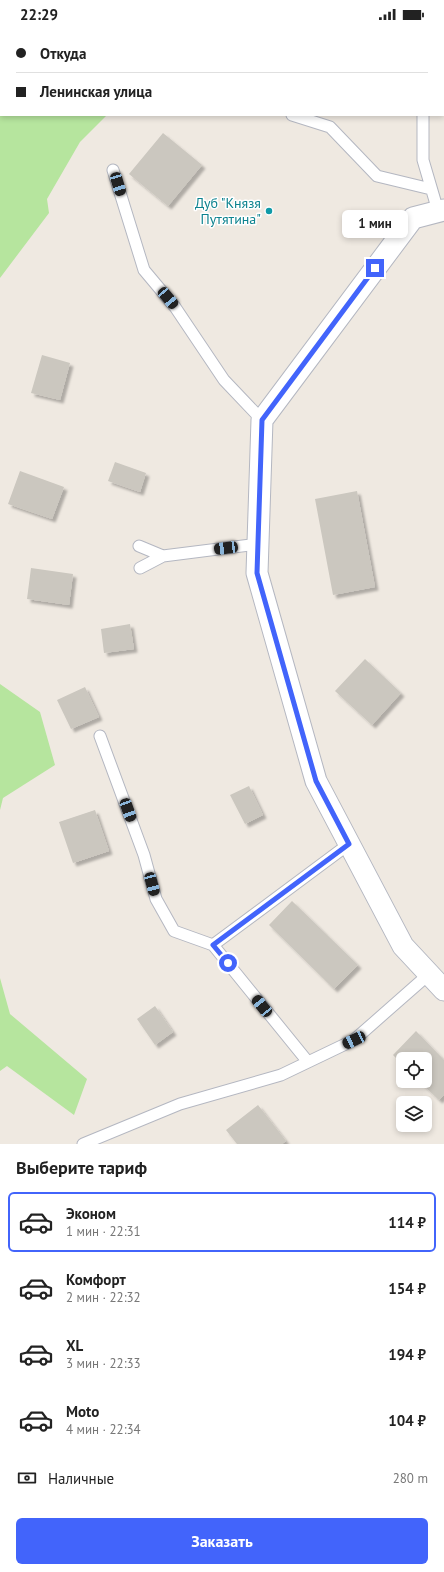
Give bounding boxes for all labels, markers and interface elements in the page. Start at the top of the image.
text: 22:29 [20,5,58,24]
text: Откуда [40,44,86,63]
text: Ленинская улица [40,82,152,101]
car [109,171,127,197]
place label: Дуб "Князя Путятина" [195,194,261,228]
marker: Дуб "Князя Путятина" [264,206,274,216]
callout: 1 мин [342,210,408,238]
text: 1 мин [358,215,392,232]
route end [366,259,384,277]
car [156,285,180,311]
car [213,541,239,555]
car [118,797,138,823]
car [143,871,161,897]
route start [219,954,237,972]
car [250,993,274,1019]
car [341,1029,367,1051]
map controls [396,1052,432,1132]
button: locate [396,1052,432,1088]
button: layers [396,1096,432,1132]
text: Выберите тариф [16,1156,147,1179]
icon: car [18,1204,54,1240]
text: Эконом [66,1204,116,1223]
text: 114 ₽ [388,1213,426,1232]
text: 1 мин · 22:31 [66,1223,141,1240]
icon: car [18,1270,54,1306]
text: Комфорт [66,1270,126,1289]
text: 154 ₽ [388,1279,426,1298]
text: 2 мин · 22:32 [66,1289,141,1306]
icon: car [18,1336,54,1372]
text: XL [66,1336,83,1355]
text: 194 ₽ [388,1345,426,1364]
text: 3 мин · 22:33 [66,1355,141,1372]
icon: car [18,1402,54,1438]
text: Moto [66,1402,99,1421]
text: 104 ₽ [388,1411,426,1430]
text: 4 мин · 22:34 [66,1421,141,1438]
icon: cash [16,1467,38,1489]
text: Наличные [48,1469,114,1488]
text: 280 m [393,1470,428,1487]
button: Заказать [16,1518,428,1564]

